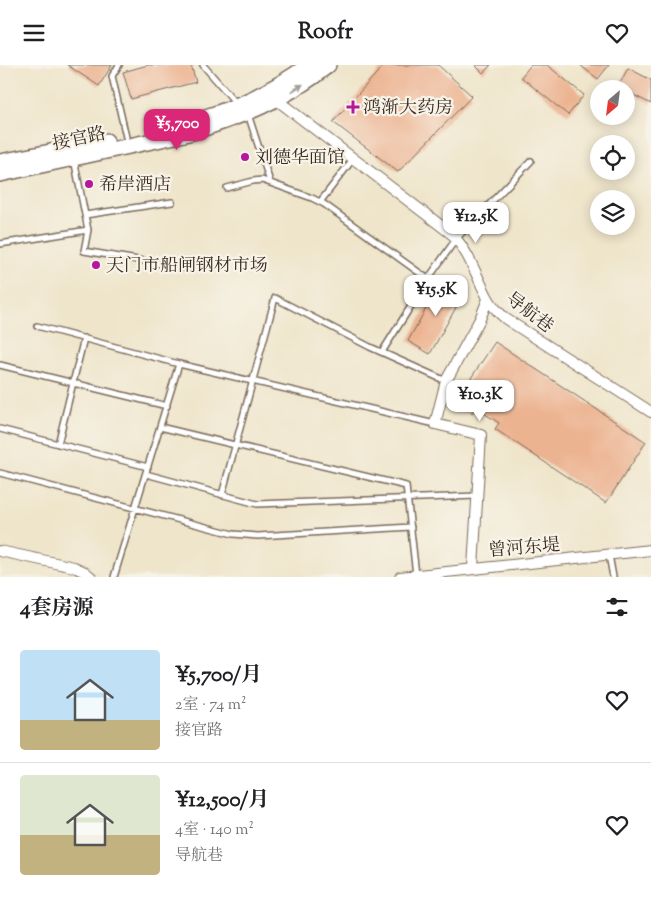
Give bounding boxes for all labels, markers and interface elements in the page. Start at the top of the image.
text: Roofr [298,17,353,49]
icon: menu [20,19,48,47]
icon: heart [603,19,631,47]
north arrow [590,80,635,125]
map controls [590,80,635,235]
one-way arrow [291,83,304,92]
place label: 鸿渐大药房 [363,96,453,122]
marker: 鸿渐大药房 [347,101,359,113]
pin: ¥5,700 [136,109,218,151]
text: ¥5,700 [155,113,199,136]
street label: 接官路 [50,122,109,158]
button: locate [590,135,635,180]
place label: 刘德华面馆 [255,146,345,172]
marker: 刘德华面馆 [239,151,251,163]
place label: 希岸酒店 [99,173,171,199]
marker: 希岸酒店 [83,178,95,190]
button: layers [590,190,635,235]
pin: ¥12.5K [435,201,517,244]
text: ¥12.5K [454,206,498,229]
place label: 天门市船闸钢材市场 [106,254,268,280]
marker: 天门市船闸钢材市场 [90,259,102,271]
pin: ¥15.5K [395,275,477,317]
text: ¥15.5K [415,279,457,302]
street label: 导航巷 [499,287,558,340]
pin: ¥10.3K [439,379,521,422]
text: ¥10.3K [457,384,503,407]
street label: 曾河东堤 [487,533,561,565]
icon: filters [603,593,631,621]
text: 4套房源 [20,594,94,624]
text: ¥5,700/月 [175,661,262,691]
icon: home [60,670,120,730]
icon: heart [603,686,631,714]
text: 2室 · 74 m² [175,694,246,717]
text: 接官路 [175,720,223,743]
text: ¥12,500/月 [175,786,269,816]
icon: home [60,795,120,855]
icon: heart [603,811,631,839]
text: 4室 · 140 m² [175,819,254,842]
text: 导航巷 [175,845,223,868]

